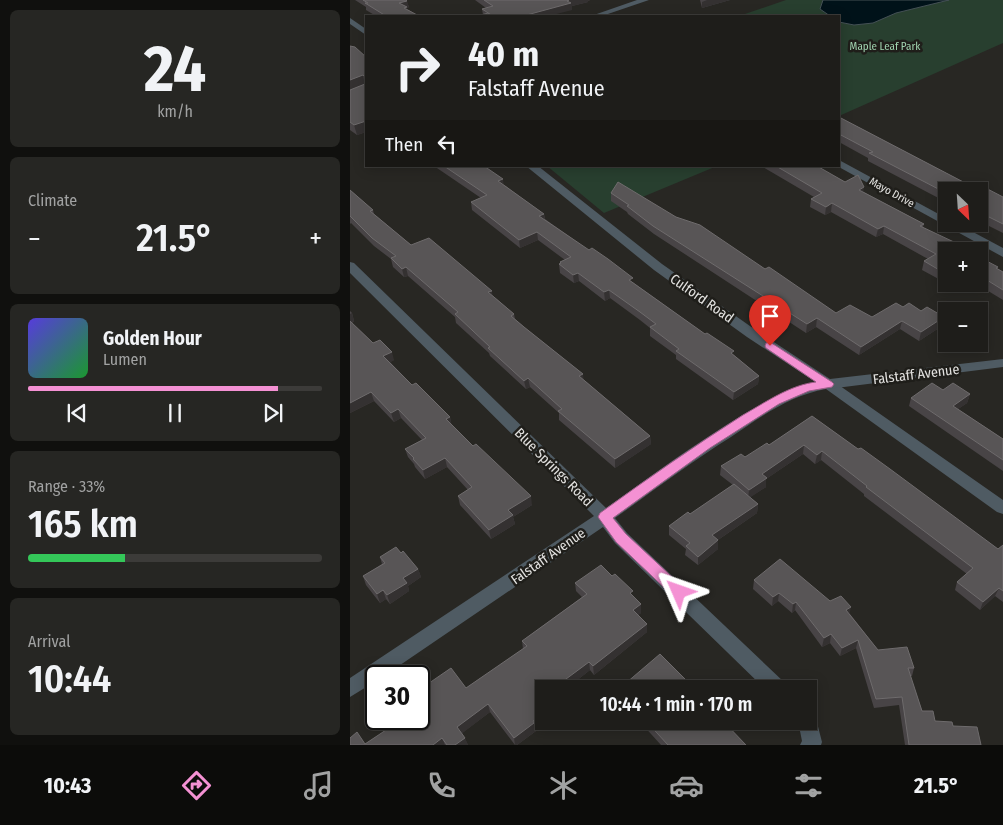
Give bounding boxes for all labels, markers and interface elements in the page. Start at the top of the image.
text: 24 [144,30,206,108]
text: 40 m [468,33,539,75]
icon: right [385,35,450,100]
park label: Maple Leaf Park [850,40,921,53]
text: Falstaff Avenue [468,75,605,102]
text: km/h [157,102,193,121]
icon: left [433,130,461,158]
text: Then [385,133,423,156]
street label: Mayo Drive [867,175,917,210]
north arrow [938,182,988,232]
map controls [938,182,988,352]
text: Climate [28,191,77,210]
text: 21.5° [136,215,214,261]
text: − [28,222,41,255]
text: + [309,222,322,255]
button: + [938,242,988,292]
street label: Culford Road [667,270,737,327]
pin [749,295,791,346]
icon: arrive [756,302,784,330]
button: − [938,302,988,352]
text: Golden Hour [103,327,202,350]
text: Lumen [103,350,147,369]
street label: Falstaff Avenue [872,361,960,388]
icon: previous [63,399,91,427]
icon: pause [161,399,189,427]
icon: next [259,399,287,427]
street label: Blue Springs Road [511,425,596,510]
text: Range · 33% [28,477,105,496]
text: 165 km [28,501,138,547]
street label: Falstaff Avenue [508,524,589,588]
position arrow [652,565,704,617]
text: Arrival [28,632,70,651]
text: 10:44 [28,656,111,702]
speed limit sign: 30 [365,665,430,730]
text: 10:44 · 1 min · 170 m [600,693,752,716]
icon: directions [179,768,214,803]
icon: music [301,768,336,803]
icon: phone [424,768,459,803]
icon: climate [546,768,581,803]
icon: car [669,768,704,803]
icon: filters [791,768,826,803]
text: 10:43 [44,772,91,799]
text: 21.5° [914,772,959,799]

